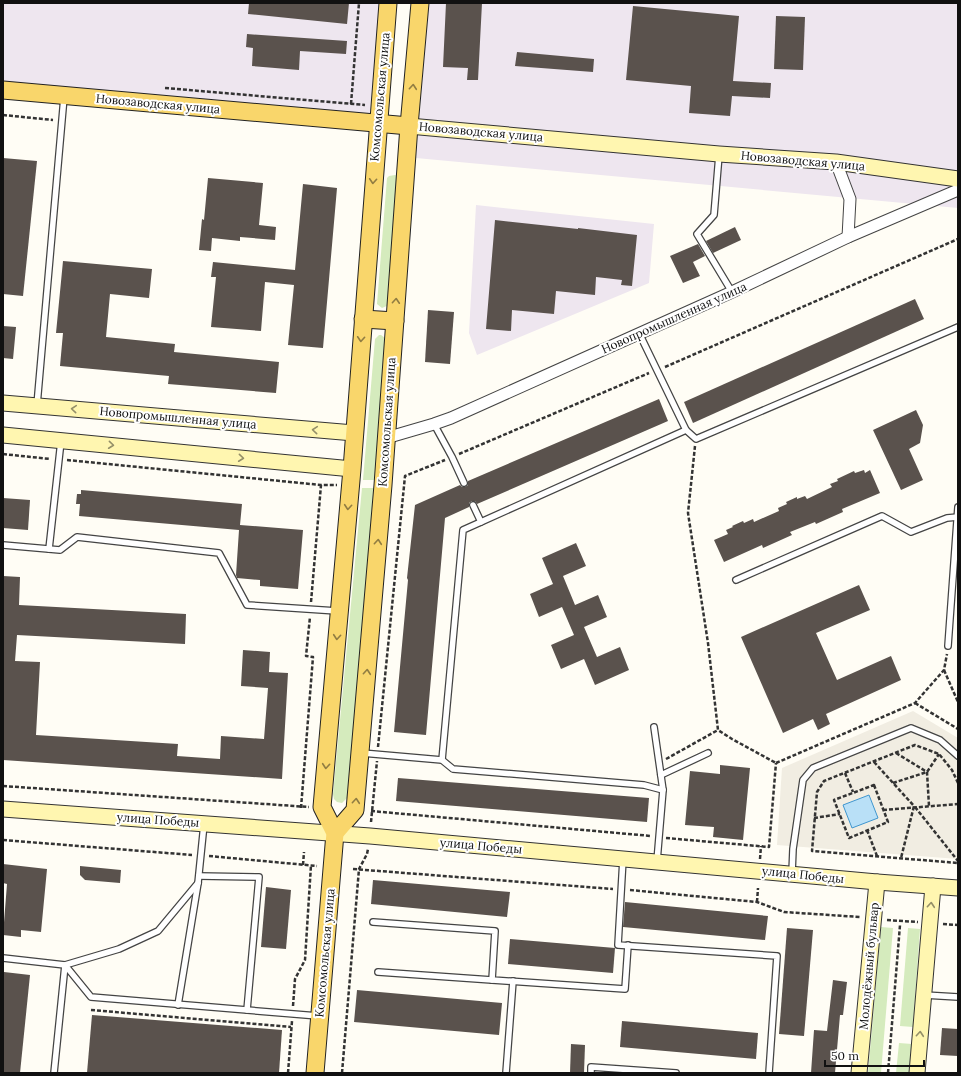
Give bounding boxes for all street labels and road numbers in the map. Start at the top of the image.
street label: Комсомольская улица [366,32,393,162]
street label: Новозаводская улица [95,91,221,116]
street label: Новозаводская улица [418,119,544,144]
street label: Новозаводская улица [740,148,866,173]
street label: Новопромышленная улица [599,279,749,356]
street label: Комсомольская улица [375,357,399,487]
street label: Новопромышленная улица [99,403,257,432]
street label: улица Победы [116,809,200,830]
street label: улица Победы [439,834,523,857]
street label: улица Победы [761,863,845,886]
street label: Комсомольская улица [311,888,338,1018]
street label: Молодёжный бульвар [855,902,882,1030]

